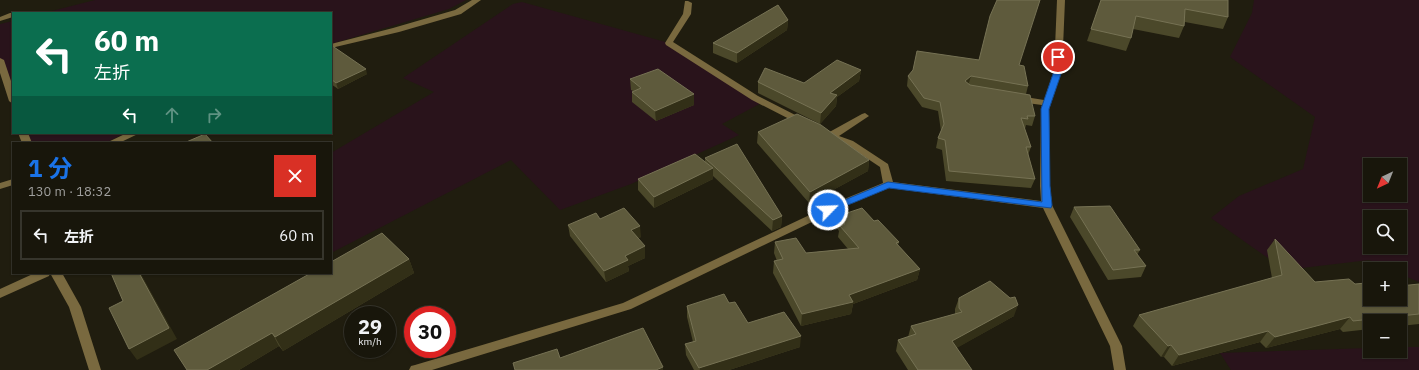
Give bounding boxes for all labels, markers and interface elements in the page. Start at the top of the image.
text: 60 m [94,22,159,59]
icon: left [28,28,80,80]
pin [1041,40,1075,74]
icon: arrive [1047,46,1069,68]
text: 左折 [94,61,130,84]
icon: left [119,104,141,126]
icon: ahead [161,104,183,126]
icon: right [203,104,225,126]
text: 1 分 [28,152,72,184]
button: close [274,155,316,197]
north arrow [1363,158,1407,202]
map controls [1363,158,1407,358]
text: 130 m · 18:32 [28,183,111,200]
position arrow [807,189,849,231]
button: search [1363,210,1407,254]
icon: left [30,224,52,246]
text: 60 m [279,226,314,245]
text: 左折 [64,227,94,246]
button: + [1363,262,1407,306]
speed limit sign: 30 [404,306,456,358]
text: 29 [358,313,382,340]
button: − [1363,314,1407,358]
text: km/h [358,335,382,348]

